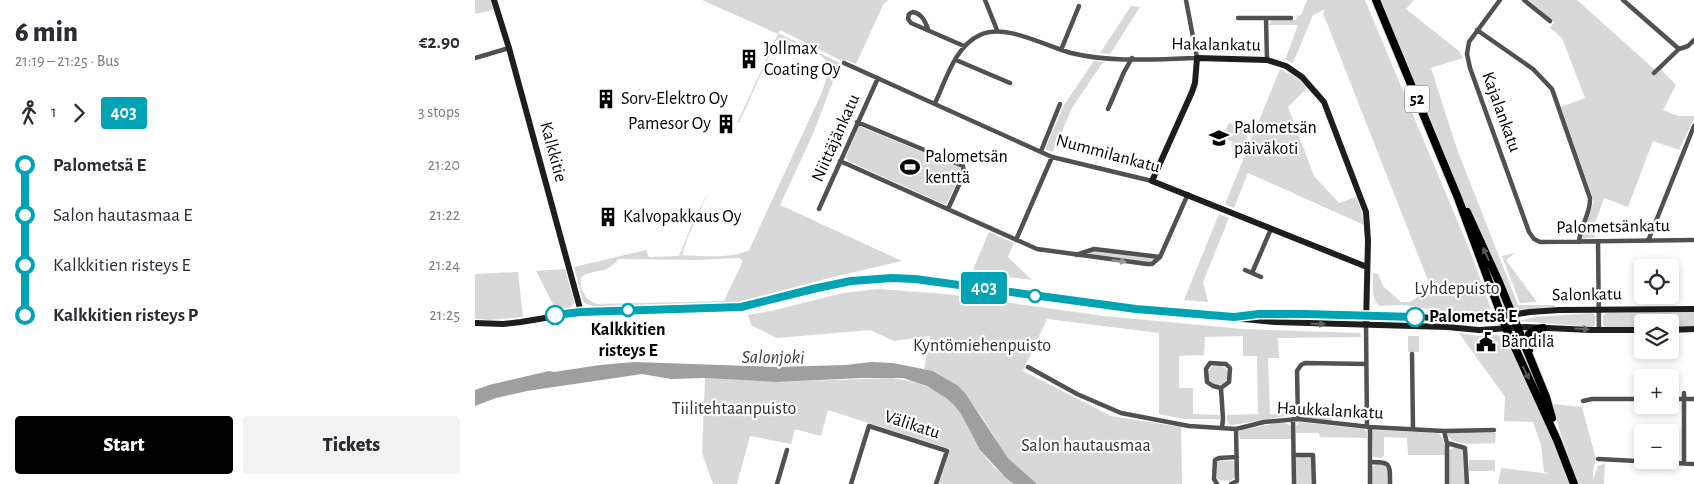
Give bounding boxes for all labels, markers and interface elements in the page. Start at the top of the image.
text: 6 min [15,19,78,47]
text: €2.90 [419,33,460,52]
street label: Hakalankatu [1171,35,1261,55]
place label: Jollmax Coating Oy [764,40,841,79]
building icon: Jollmax Coating Oy [738,48,760,70]
text: 21:19 – 21:25 · Bus [15,53,119,69]
street label: Kajalankatu [1478,69,1524,155]
road number: 52 [1405,86,1429,112]
building icon: Sorv-Elektro Oy [595,88,617,110]
place label: Sorv-Elektro Oy [621,90,728,108]
street label: Niittäjänkatu [809,91,863,185]
icon: walk [15,99,43,127]
icon: forward [65,99,93,127]
text: 1 [51,104,57,120]
text: 403 [111,104,137,122]
text: 3 stops [418,104,460,120]
building icon: Pamesor Oy [715,113,737,135]
place label: Pamesor Oy [628,115,711,133]
place label: Palometsän päiväkoti [1234,119,1317,158]
street label: Kalkkitie [536,120,570,184]
school or university icon: Palometsän päiväkoti [1208,127,1230,149]
street label: Nummilankatu [1054,131,1162,177]
place label: Palometsän kenttä [925,148,1008,187]
text: Palometsä E [53,156,146,175]
sports icon: Palometsän kenttä [899,156,921,178]
text: 21:20 [428,157,460,173]
text: Salon hautasmaa E [53,206,192,225]
building icon: Kalvopakkaus Oy [597,206,619,228]
text: 21:22 [429,207,460,223]
place label: Kalvopakkaus Oy [623,208,742,226]
street label: Palometsänkatu [1556,217,1670,237]
one-way arrow [1482,247,1490,261]
text: Kalkkitien risteys E [53,256,191,275]
text: 21:24 [429,257,460,273]
one-way arrow [1111,257,1127,265]
map controls [1634,259,1679,469]
button: locate [1634,259,1679,304]
line badge: 403 [955,272,1013,304]
text: 403 [971,279,997,297]
park label: Lyhdepuisto [1414,280,1500,298]
street label: Salonkatu [1552,285,1622,305]
unlabelled marker [1028,289,1042,303]
marker: Kalkkitien risteys E [621,303,635,317]
unlabelled marker [545,305,565,325]
text: Kalkkitien risteys P [53,306,198,325]
text: 21:25 [430,307,460,323]
marker: Palometsä E [1405,307,1425,327]
place label: Palometsä E [1429,308,1517,326]
button: layers [1634,314,1679,359]
one-way arrow [1310,320,1326,328]
place label: Kalkkitien risteys E [590,321,666,360]
one-way arrow [1575,326,1591,334]
public building icon: Bändilä [1475,331,1497,353]
place label: Bändilä [1501,333,1555,351]
park label: Kyntömiehenpuisto [913,337,1051,355]
water label: Salonjoki [741,348,805,367]
one-way arrow [1523,366,1531,380]
button: + [1634,369,1679,414]
street label: Haukkalankatu [1276,399,1384,423]
park label: Tiilitehtaanpuisto [672,400,796,418]
street label: Välikatu [882,408,942,442]
button: Start [15,416,233,474]
button: Tickets [243,416,460,474]
button: − [1634,424,1679,469]
park label: Salon hautausmaa [1021,437,1151,455]

